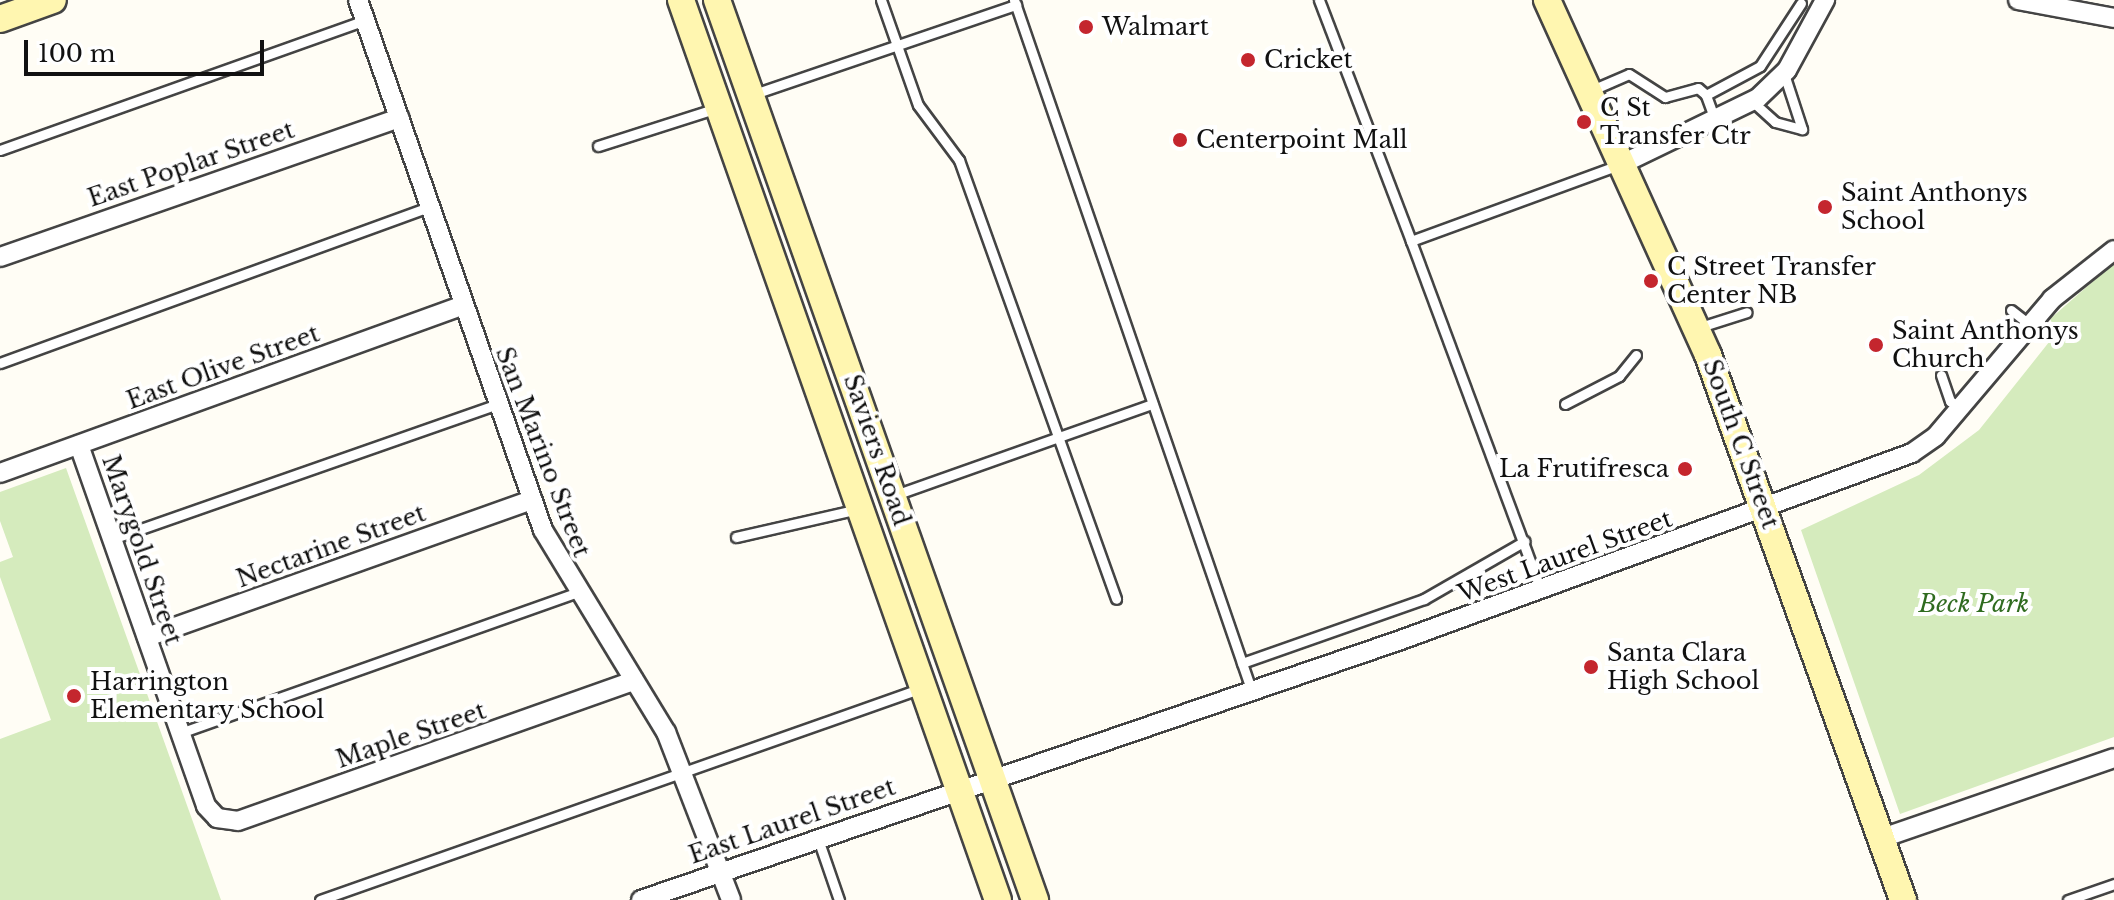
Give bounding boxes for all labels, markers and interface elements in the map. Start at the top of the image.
place label: Walmart [1102,13,1209,41]
marker: Walmart [1077,18,1095,36]
scale bar [28,24,268,74]
text: 100 m [38,39,116,68]
place label: Cricket [1264,46,1352,74]
marker: Cricket [1239,51,1257,69]
place label: C St Transfer Ctr [1600,94,1751,150]
marker: C St Transfer Ctr [1575,113,1593,131]
street label: East Poplar Street [84,115,298,213]
place label: Centerpoint Mall [1196,126,1408,154]
marker: Centerpoint Mall [1171,131,1189,149]
place label: Saint Anthonys School [1841,179,2029,235]
marker: Saint Anthonys School [1816,198,1834,216]
place label: C Street Transfer Center NB [1667,253,1877,309]
marker: C Street Transfer Center NB [1642,272,1660,290]
place label: Saint Anthonys Church [1892,317,2080,373]
street label: East Olive Street [123,319,323,415]
marker: Saint Anthonys Church [1867,336,1885,354]
street label: San Marino Street [490,343,596,561]
street label: South C Street [1697,355,1785,533]
street label: Saviers Road [838,371,916,529]
street label: Marygold Street [96,451,188,649]
place label: La Frutifresca [1499,455,1669,483]
marker: La Frutifresca [1676,460,1694,478]
street label: Nectarine Street [233,498,429,594]
street label: West Laurel Street [1454,504,1676,608]
park label: Beck Park [1919,590,2029,618]
place label: Santa Clara High School [1607,639,1759,695]
marker: Santa Clara High School [1582,658,1600,676]
place label: Harrington Elementary School [90,668,325,724]
marker: Harrington Elementary School [65,687,83,705]
street label: Maple Street [332,696,490,774]
street label: East Laurel Street [685,772,899,870]

